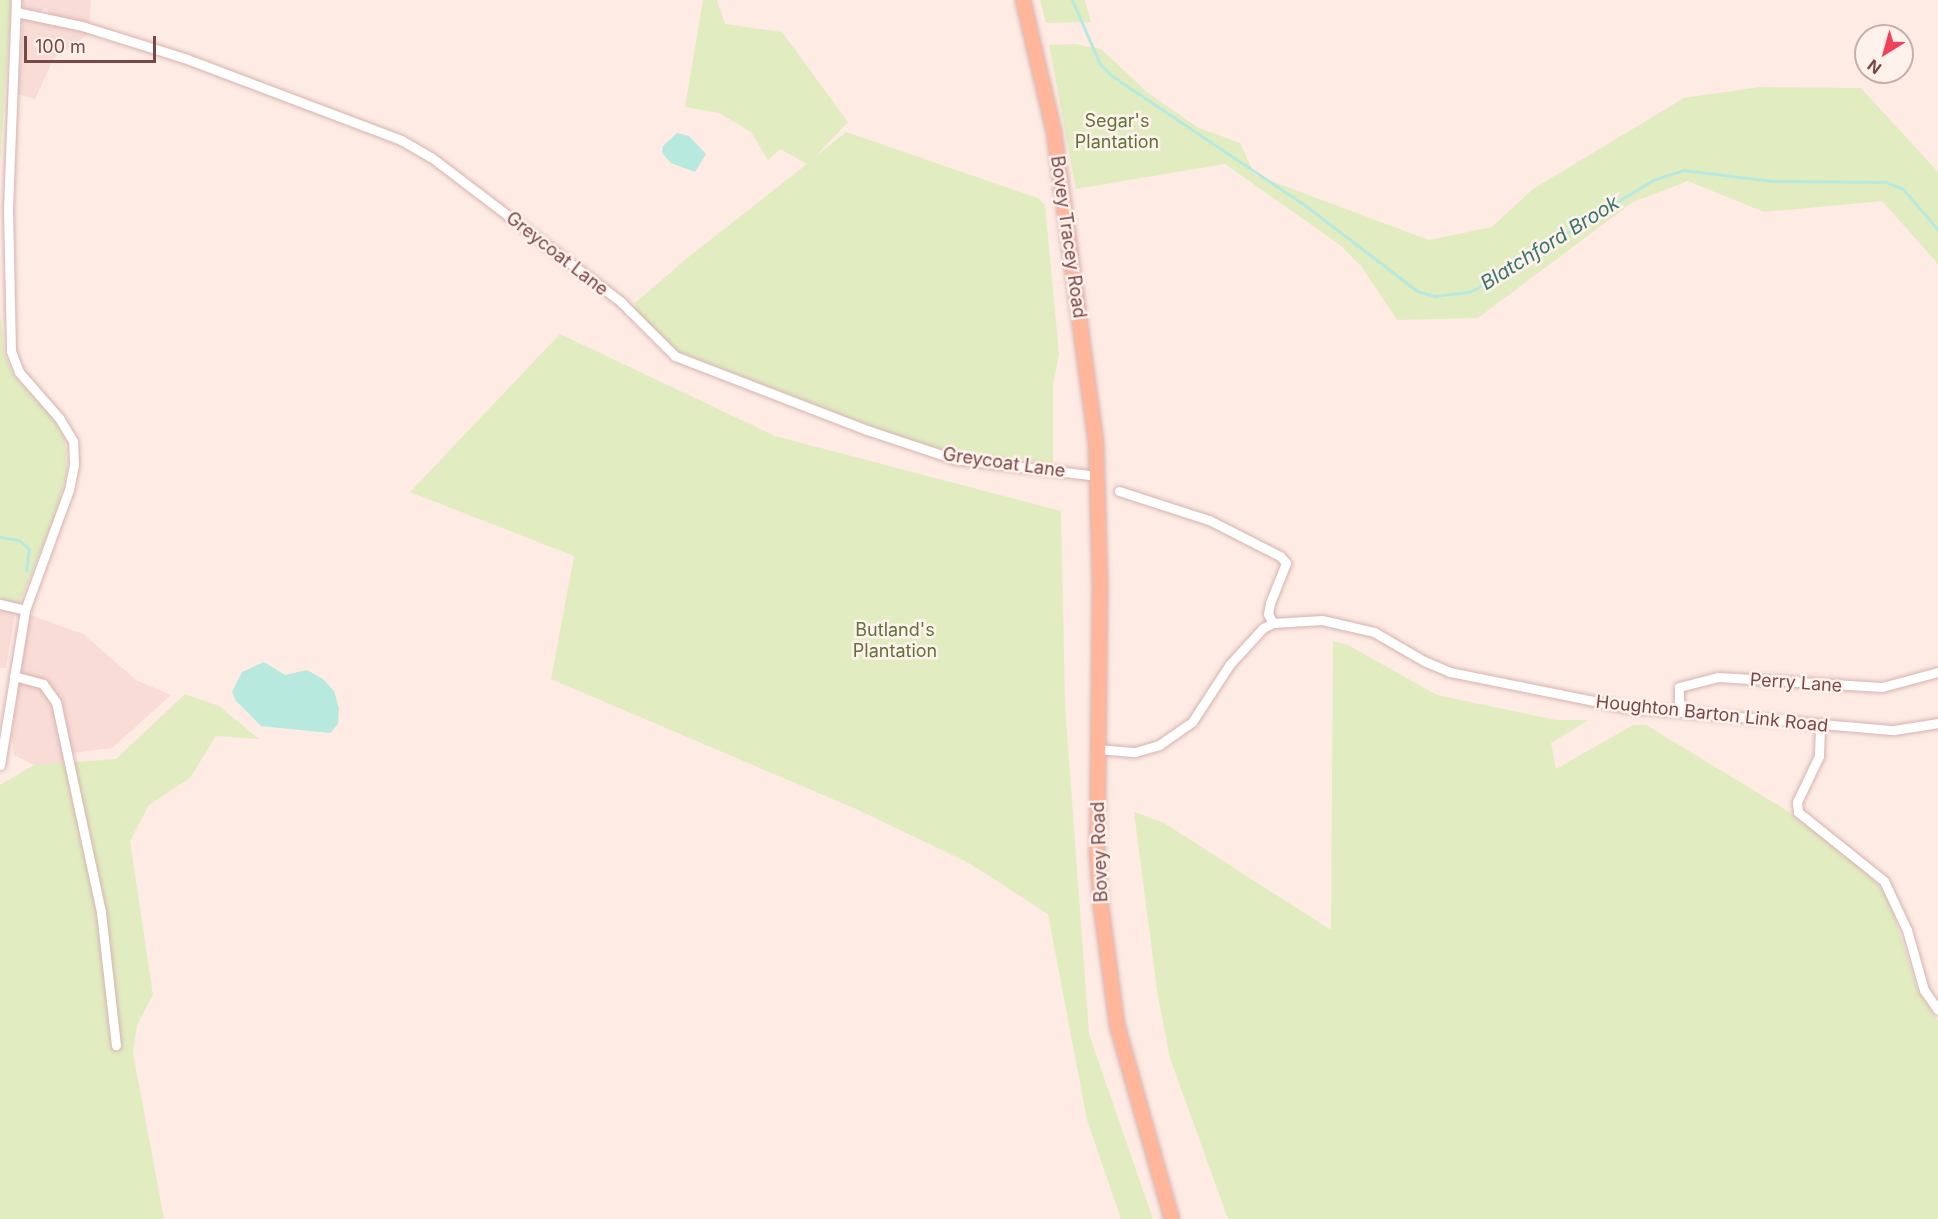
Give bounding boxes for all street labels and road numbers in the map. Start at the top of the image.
street label: Bovey Tracey Road [1046,154,1090,320]
street label: Greycoat Lane [502,207,612,301]
street label: Greycoat Lane [941,444,1067,482]
street label: Perry Lane [1749,669,1843,697]
street label: Houghton Barton Link Road [1595,691,1829,737]
street label: Bovey Road [1087,801,1113,903]

